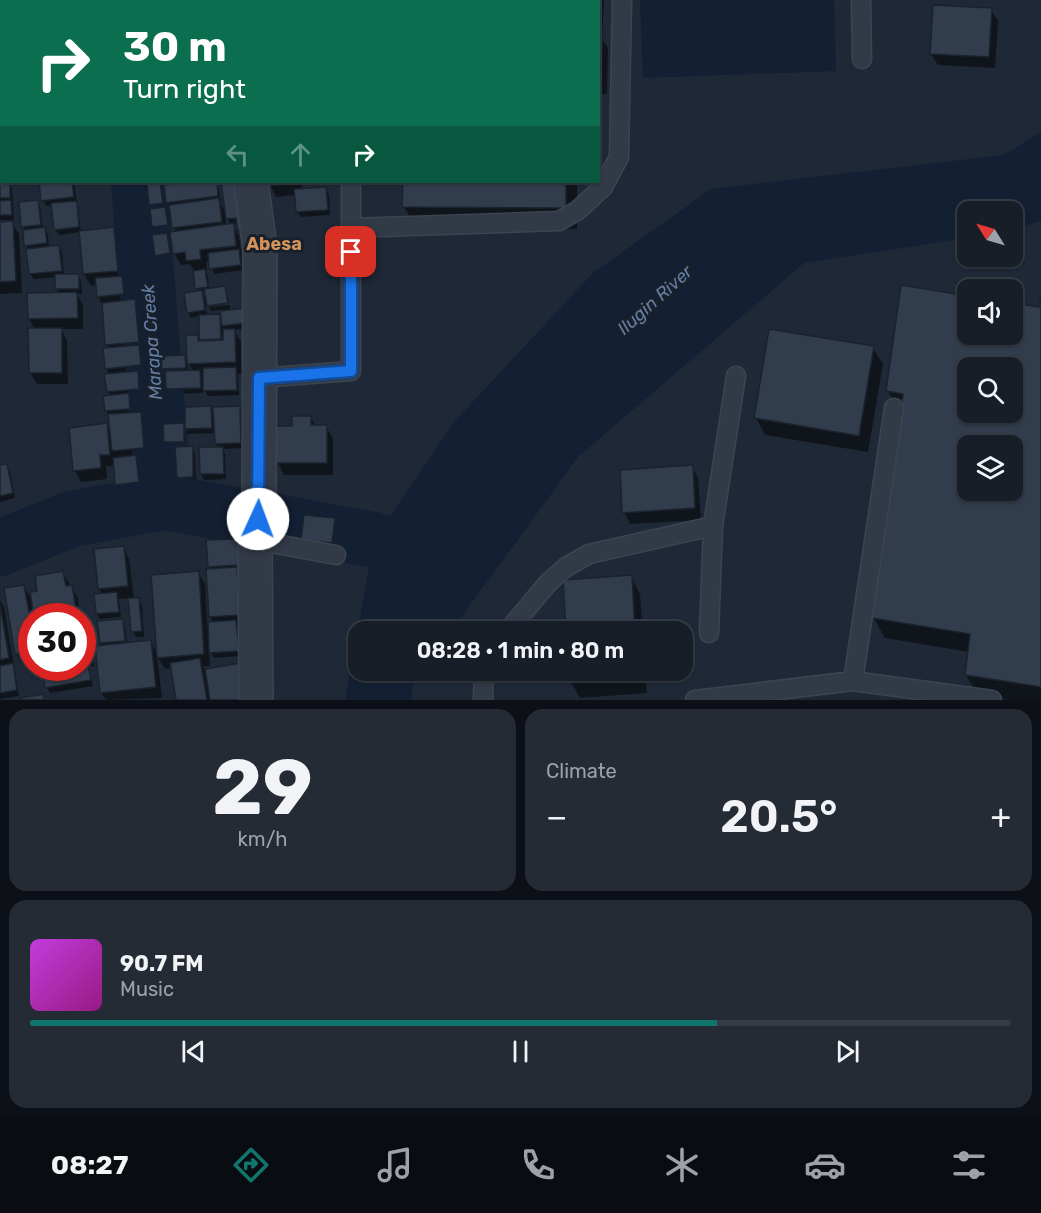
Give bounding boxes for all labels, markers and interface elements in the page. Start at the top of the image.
text: 30 m [123,22,227,72]
icon: right [24,24,102,102]
text: Turn right [123,73,246,105]
icon: left [221,138,254,171]
icon: ahead [284,138,317,171]
icon: right [347,138,380,171]
north arrow [957,201,1023,267]
map controls [957,201,1023,501]
pin [325,226,376,277]
district label: Abesa [246,233,302,255]
icon: arrive [334,235,367,268]
water label: Ilugin River [613,260,698,339]
button: sound [957,279,1023,345]
water label: Marapa Creek [137,283,167,401]
button: search [957,357,1023,423]
button: layers [957,435,1023,501]
position arrow [226,487,290,551]
speed limit sign: 30 [18,603,96,681]
text: 08:28 · 1 min · 80 m [417,637,624,664]
text: 29 [212,741,313,834]
text: Climate [546,759,617,783]
text: 20.5° [720,790,838,843]
text: − [546,797,567,836]
text: + [990,797,1011,836]
text: km/h [238,827,287,851]
text: 90.7 FM [120,950,204,977]
text: Music [120,977,174,1001]
icon: previous [177,1035,210,1068]
icon: pause [504,1035,537,1068]
icon: next [831,1035,864,1068]
icon: directions [230,1144,272,1186]
icon: music [374,1144,416,1186]
icon: phone [517,1144,559,1186]
icon: climate [661,1144,703,1186]
icon: car [804,1144,846,1186]
icon: filters [948,1144,990,1186]
text: 08:27 [51,1149,128,1181]

